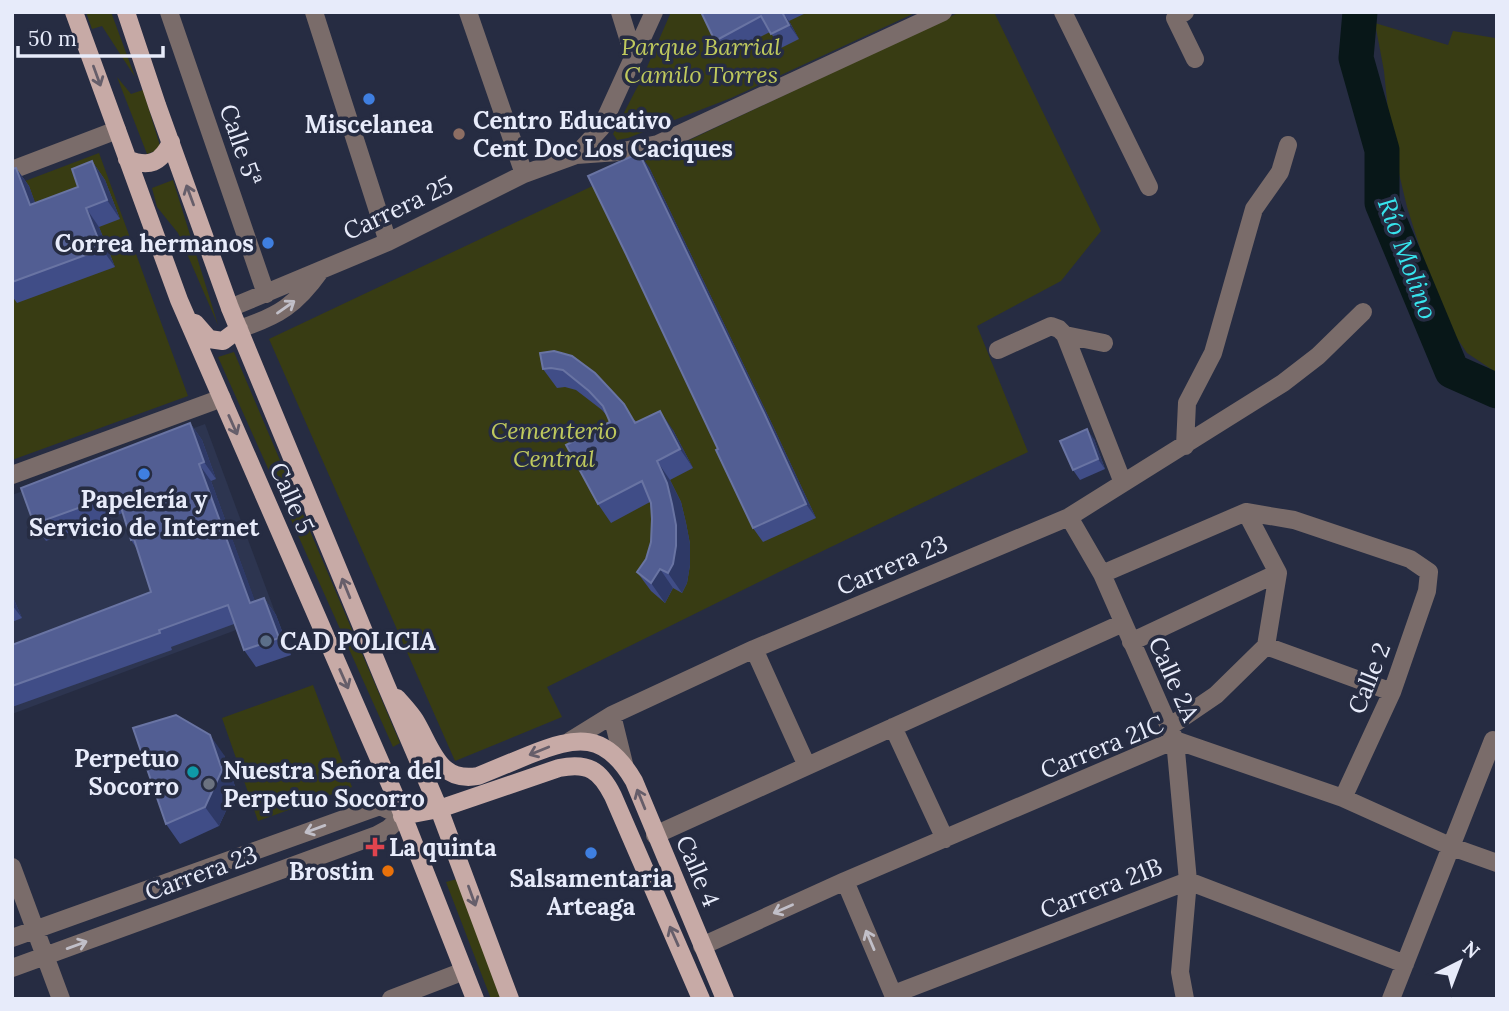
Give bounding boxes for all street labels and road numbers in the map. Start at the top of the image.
street label: Calle 5ª [213,100,269,190]
street label: Carrera 25 [338,169,458,247]
street label: Calle 5 [263,458,321,538]
street label: Carrera 23 [832,528,952,602]
street label: Calle 2A [1142,632,1207,727]
street label: Calle 2 [1341,638,1397,718]
street label: Carrera 21C [1036,708,1168,786]
street label: Calle 4 [669,831,727,911]
street label: Carrera 23 [140,838,262,908]
street label: Carrera 21B [1036,851,1166,925]

